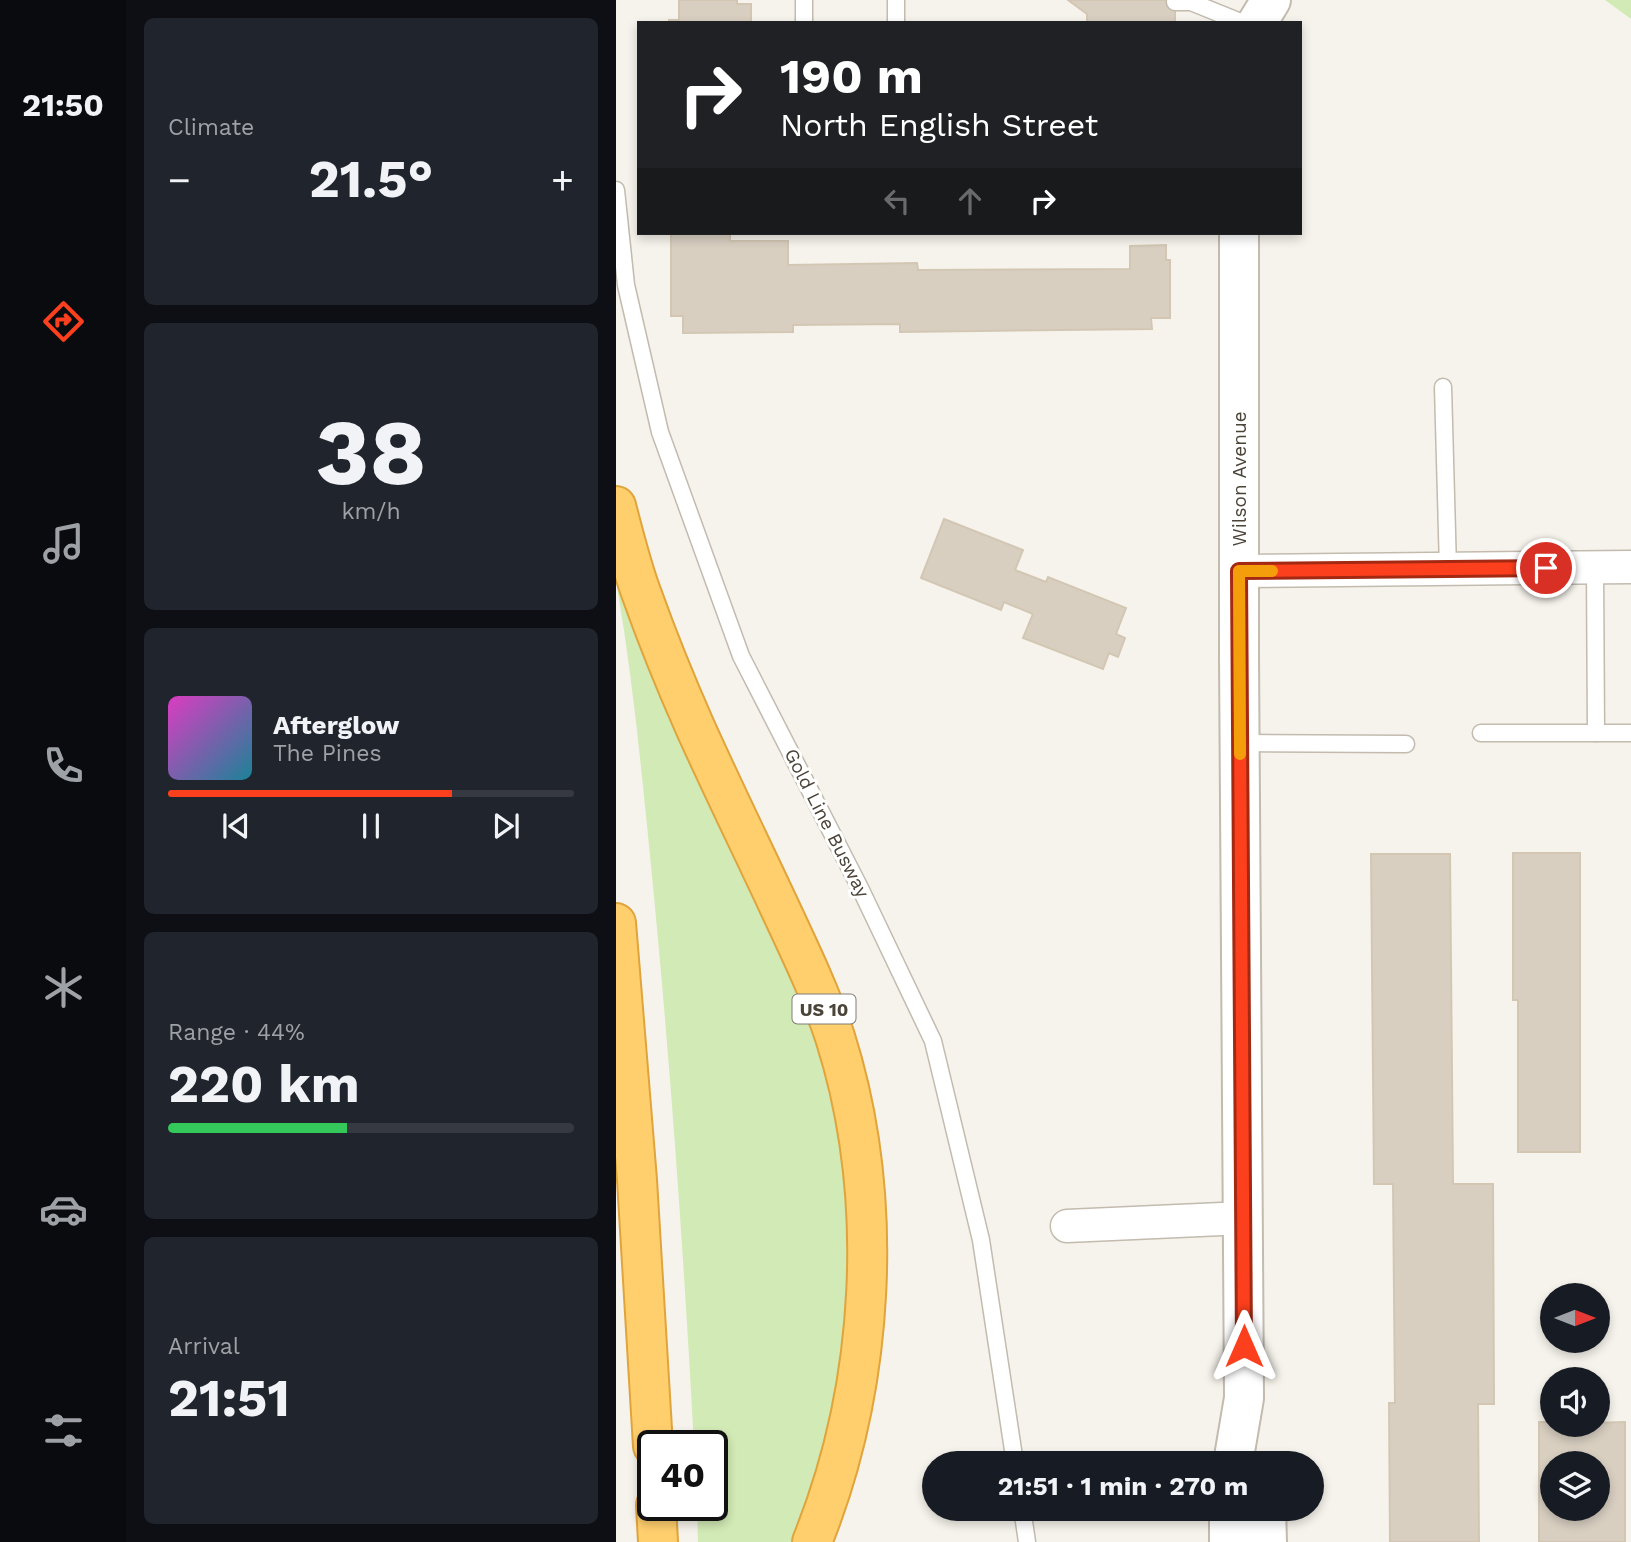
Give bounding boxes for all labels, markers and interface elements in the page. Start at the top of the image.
text: 190 m [780,47,923,105]
icon: right [665,49,756,140]
text: 21:50 [22,86,104,124]
text: North English Street [780,106,1098,144]
text: Climate [168,114,254,141]
text: 21.5° [309,149,433,210]
text: − [168,158,191,202]
text: + [551,158,574,202]
icon: left [878,182,916,220]
icon: ahead [951,182,989,220]
icon: right [1024,182,1062,220]
icon: directions [39,297,88,346]
text: 38 [315,399,427,506]
street label: Wilson Avenue [1228,411,1251,547]
text: km/h [341,498,401,525]
icon: music [39,519,88,568]
pin [1516,538,1576,598]
icon: arrive [1527,549,1565,587]
text: Afterglow [273,710,399,740]
text: The Pines [273,740,382,767]
icon: phone [39,741,88,790]
street label: Gold Line Busway [779,745,875,902]
icon: previous [217,807,255,845]
icon: pause [352,807,390,845]
icon: next [487,807,525,845]
icon: climate [39,963,88,1012]
road number: US 10 [792,994,856,1024]
text: Range · 44% [168,1019,305,1046]
text: 220 km [168,1054,360,1115]
icon: car [39,1185,88,1234]
north arrow [1540,1283,1610,1353]
map controls [1540,1283,1610,1521]
position arrow [1207,1309,1281,1383]
text: Arrival [168,1333,240,1360]
button: sound [1540,1367,1610,1437]
text: 21:51 [168,1368,290,1429]
icon: filters [39,1406,88,1455]
speed limit sign: 40 [637,1430,728,1521]
button: layers [1540,1451,1610,1521]
text: 21:51 · 1 min · 270 m [998,1471,1248,1501]

